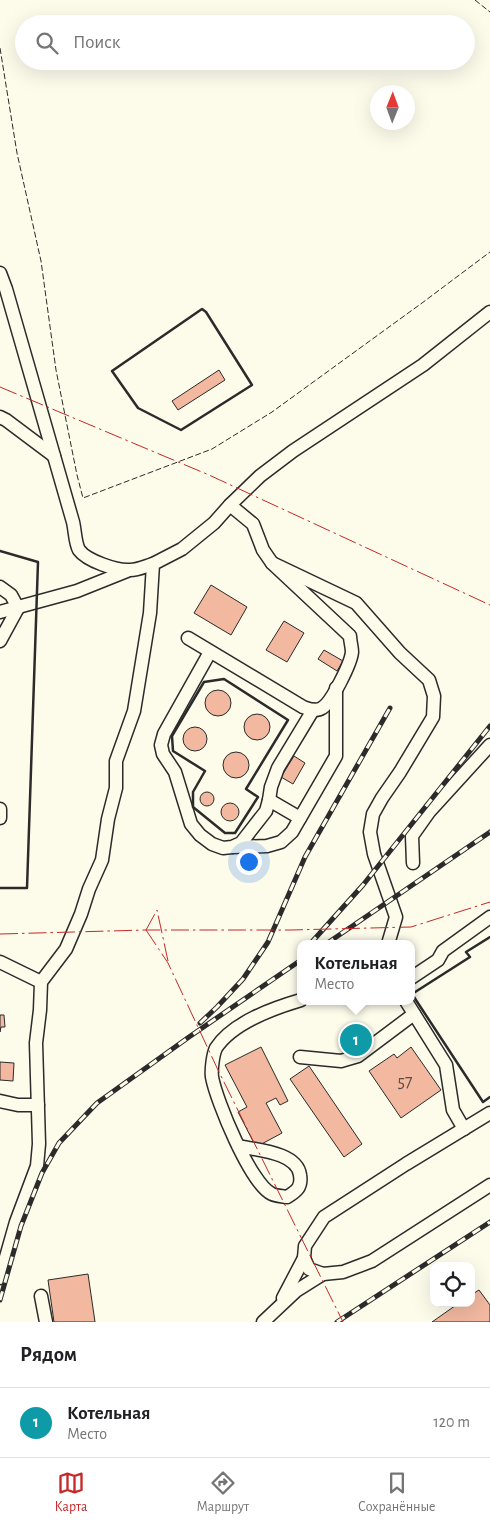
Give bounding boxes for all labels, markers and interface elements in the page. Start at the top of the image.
search box [15,15,475,70]
icon: search [33,29,61,57]
text: Поиск [73,33,120,52]
north arrow [370,85,415,130]
your location [236,849,262,875]
popup [297,940,415,1005]
text: Котельная [314,954,398,973]
text: Место [314,976,354,992]
pin: 1 [340,1021,372,1059]
house number: 57 [397,1073,413,1091]
map controls [430,1262,475,1307]
button: locate [430,1262,475,1307]
text: Рядом [20,1344,77,1365]
text: Котельная [67,1404,150,1423]
text: 1 [33,1414,39,1430]
text: 120 m [433,1414,470,1430]
text: Место [67,1426,107,1442]
tab: Карта [55,1469,87,1516]
tab: Маршрут [196,1469,249,1516]
tab: Сохранённые [358,1469,435,1516]

